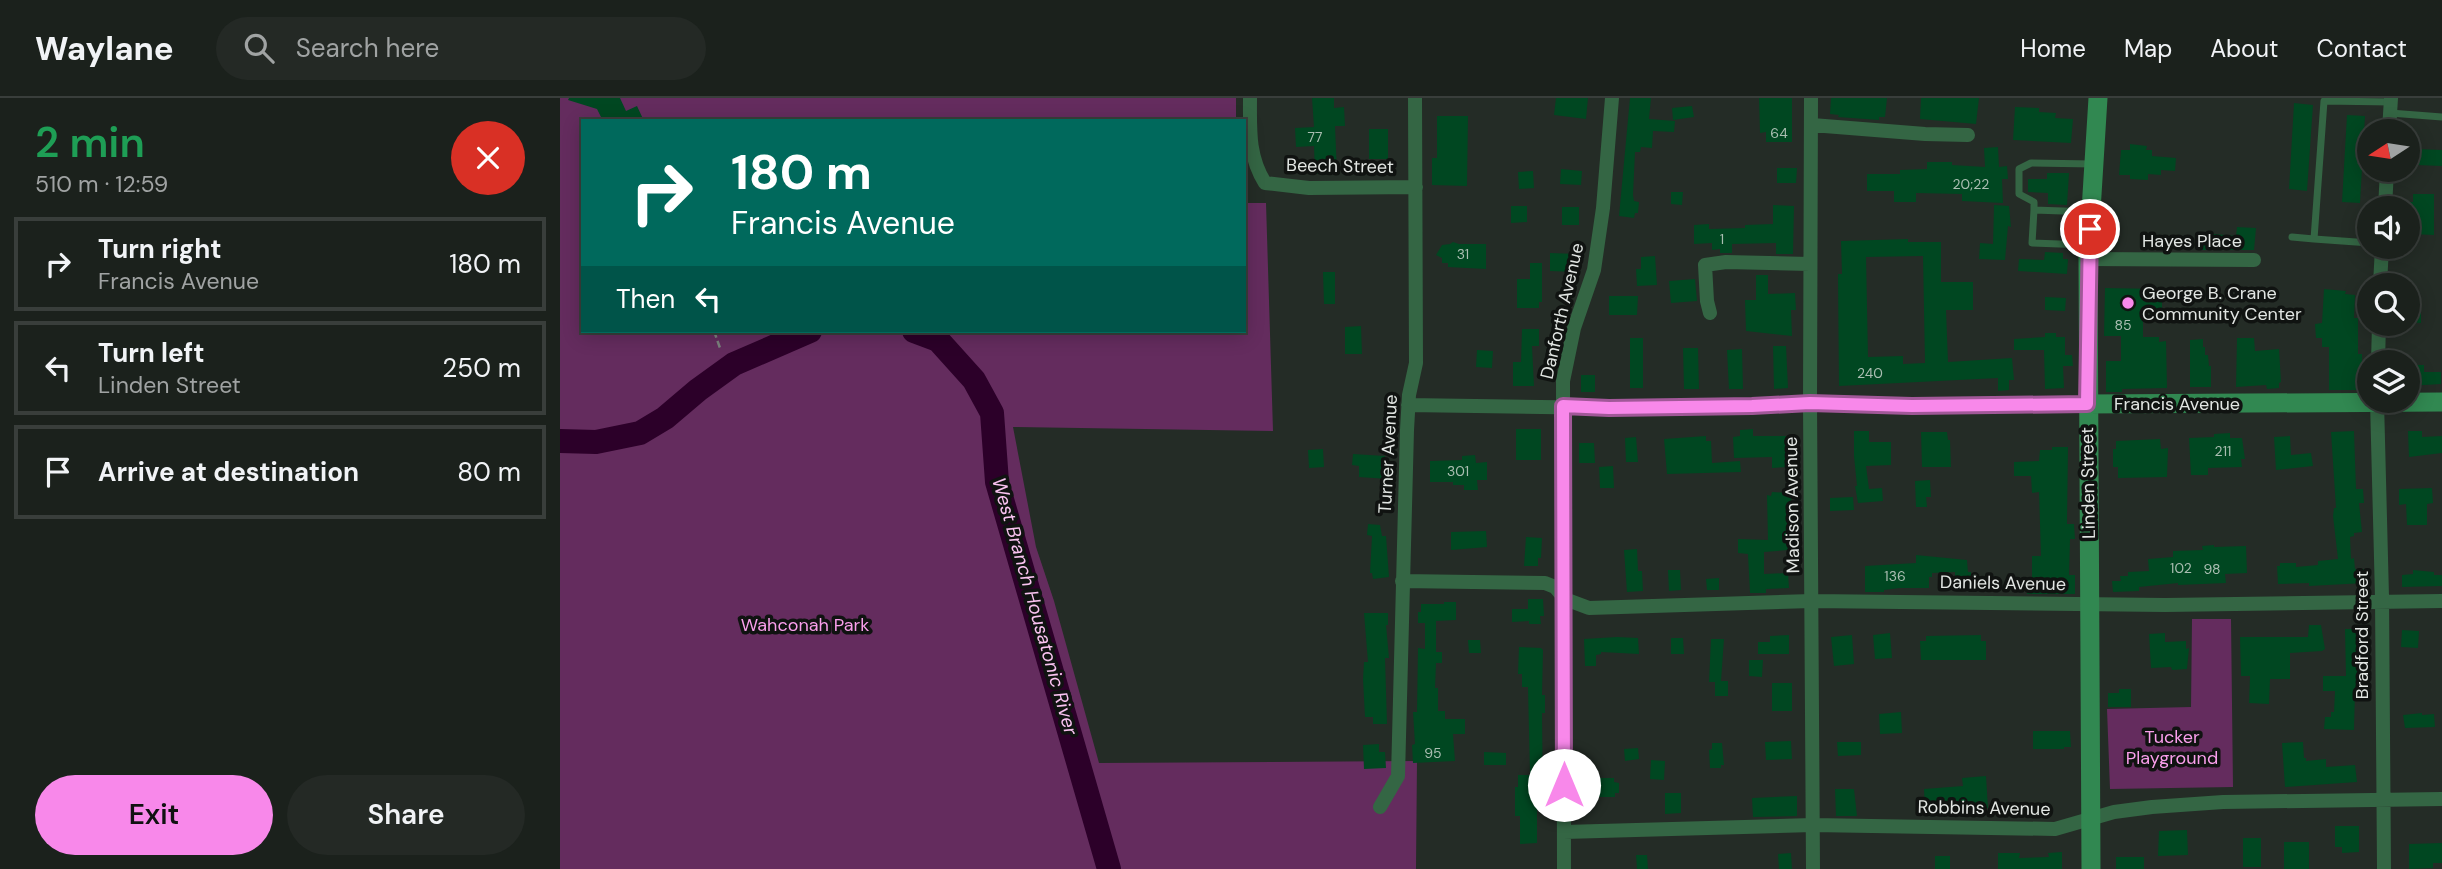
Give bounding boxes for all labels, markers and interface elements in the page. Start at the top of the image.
search box [216,17,706,80]
text: Waylane [35,27,174,70]
icon: search [240,29,278,67]
text: Search here [296,31,439,65]
text: Home [2020,33,2086,64]
text: Map [2124,33,2172,64]
text: About [2210,33,2279,64]
text: Contact [2317,33,2407,64]
text: 2 min [35,115,145,170]
north arrow [2357,119,2420,182]
map controls [2357,119,2420,413]
button: close [451,121,525,195]
house number: 64 [1770,124,1788,142]
house number: 77 [1308,128,1322,146]
text: 180 m [731,140,872,204]
icon: right [616,147,707,238]
street label: Beech Street [1286,153,1394,179]
text: 510 m · 12:59 [35,169,168,199]
house number: 20;22 [1953,175,1989,193]
button: sound [2357,196,2420,259]
pin [2060,199,2120,259]
text: Francis Avenue [731,202,955,244]
icon: arrive [2071,210,2109,248]
street label: Hayes Place [2142,229,2242,253]
house number: 1 [1720,230,1724,248]
text: Turn right [98,232,222,266]
street label: Danforth Avenue [1535,241,1589,381]
icon: right [39,245,77,283]
house number: 31 [1457,245,1469,263]
text: 180 m [449,247,521,281]
text: Francis Avenue [98,266,259,296]
button: search [2357,273,2420,336]
icon: left [689,280,727,318]
place label: George B. Crane Community Center [2142,281,2302,326]
text: Then [616,282,675,316]
marker: George B. Crane Community Center [2120,295,2136,311]
house number: 85 [2114,316,2132,334]
text: Turn left [98,336,205,370]
icon: left [39,349,77,387]
button: layers [2357,350,2420,413]
text: 250 m [442,351,521,385]
house number: 240 [1857,364,1883,382]
text: Linden Street [98,370,241,400]
street label: Francis Avenue [2114,392,2240,416]
street label: Turner Avenue [1373,394,1403,514]
street label: Linden Street [2075,427,2101,539]
street label: Madison Avenue [1779,437,1805,573]
house number: 211 [2215,442,2231,460]
icon: arrive [39,453,77,491]
text: Arrive at destination [98,455,359,489]
text: 80 m [457,455,521,489]
house number: 301 [1447,462,1469,480]
water label: West Branch Housatonic River [986,474,1084,738]
house number: 102 [2170,559,2192,577]
house number: 98 [2203,560,2221,578]
house number: 136 [1884,567,1906,585]
street label: Daniels Avenue [1940,570,2066,596]
street label: Bradford Street [2350,571,2374,699]
park label: Wahconah Park [741,613,869,637]
park label: Tucker Playground [2126,725,2218,770]
house number: 95 [1424,744,1442,762]
position arrow [1527,748,1601,822]
button: Exit [35,775,273,855]
button: Share [287,775,525,855]
street label: Robbins Avenue [1917,795,2051,821]

